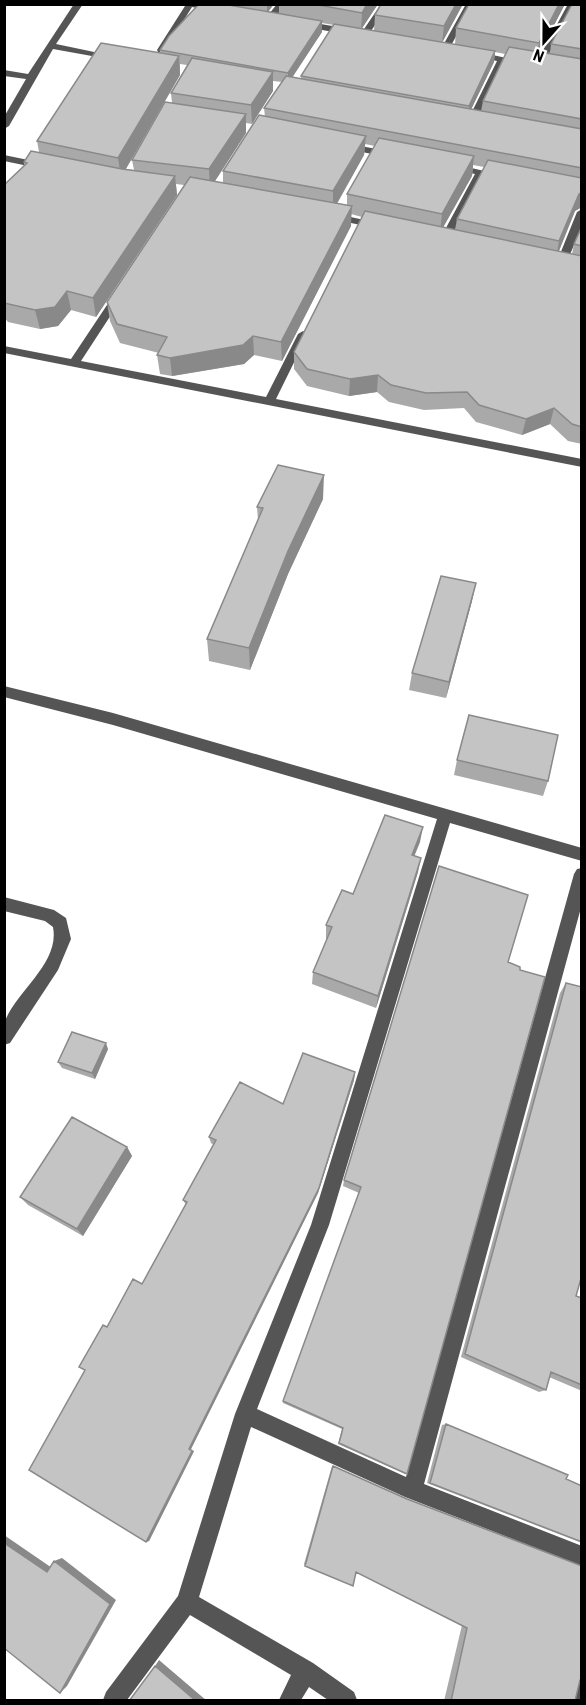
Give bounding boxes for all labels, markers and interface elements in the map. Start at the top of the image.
north arrow [514,12,574,72]
text: N [531,45,547,66]

